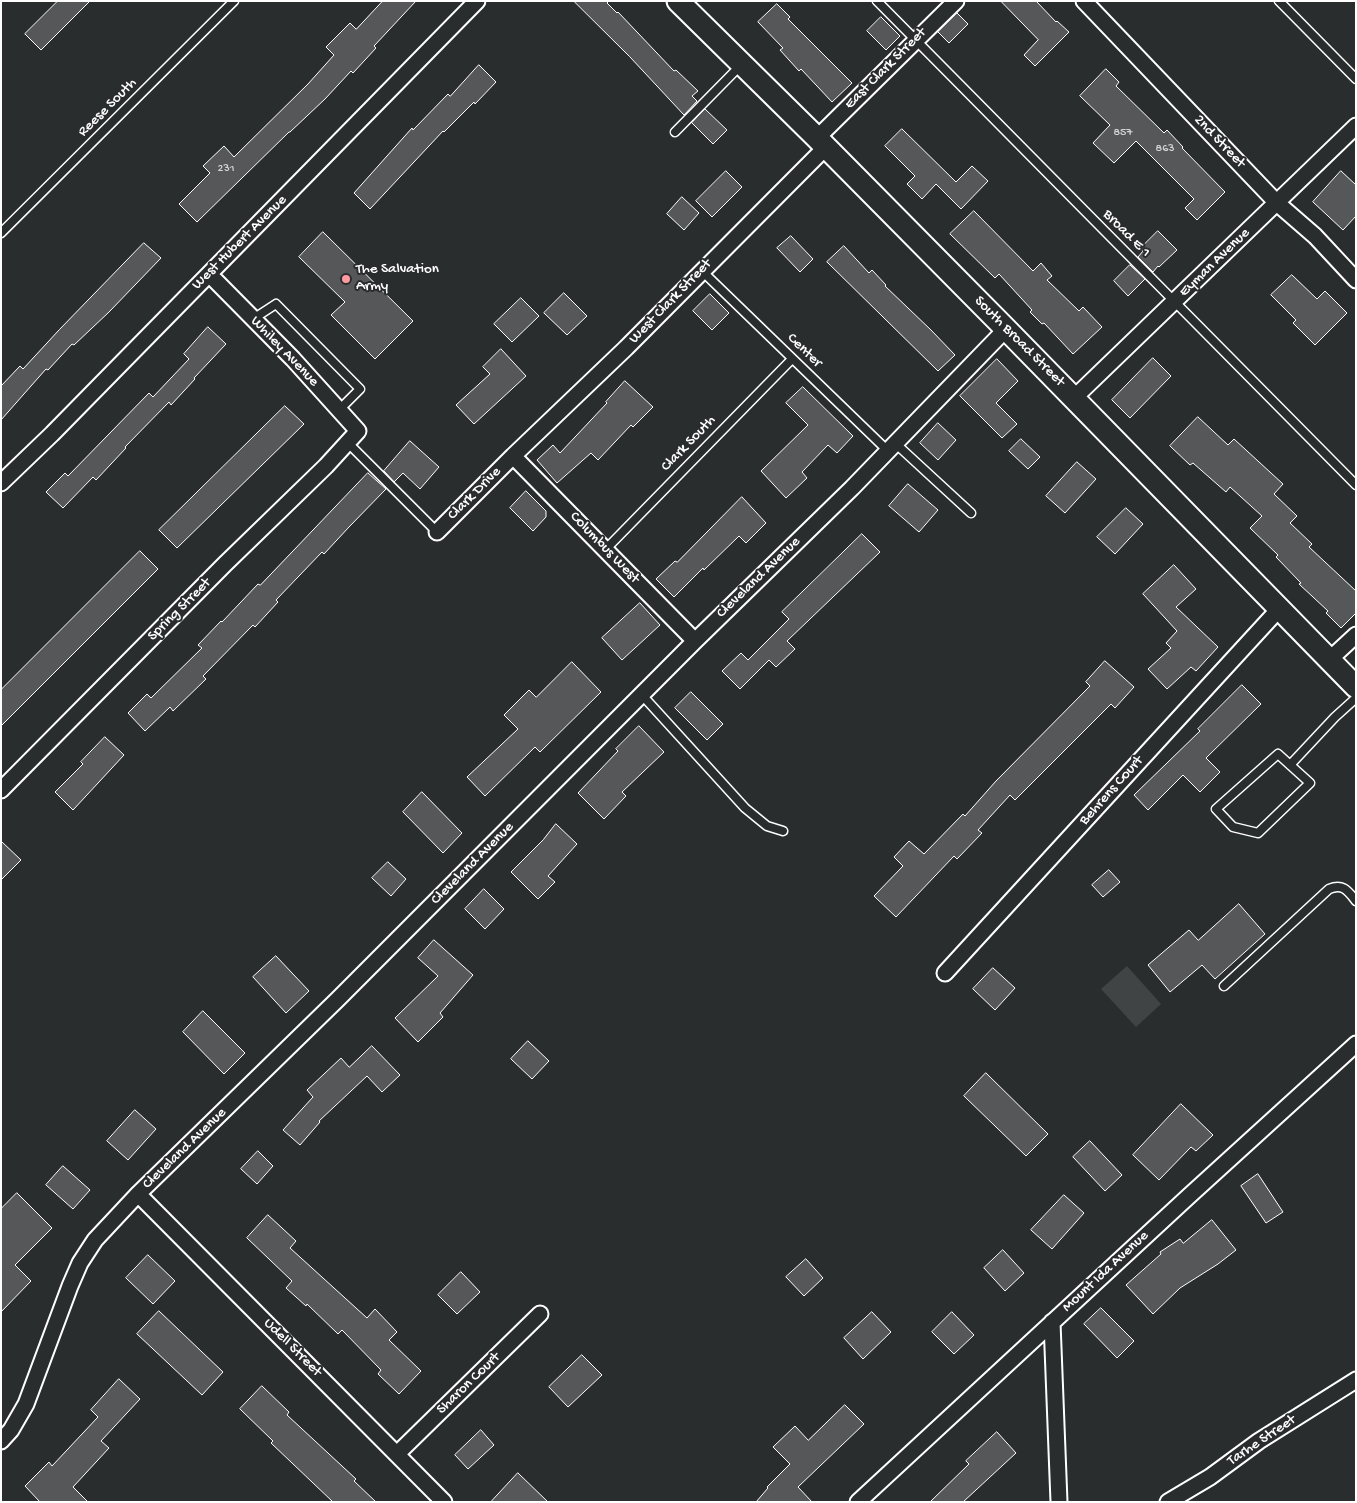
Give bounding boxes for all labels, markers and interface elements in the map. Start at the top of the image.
street label: East Clark Street [841,24,931,114]
street label: Reese South [75,75,141,141]
street label: 2nd Street [1189,112,1249,172]
house number: 857 [1113,126,1133,140]
house number: 863 [1156,142,1174,156]
house number: 231 [218,162,234,176]
street label: West Hubert Avenue [189,192,291,294]
street label: Broad E 1 [1098,206,1154,262]
street label: Eyman Avenue [1176,225,1254,301]
street label: West Clark Street [626,256,716,348]
place label: The Salvation Army [356,261,439,296]
marker: The Salvation Army [340,273,352,285]
street label: South Broad Street [970,293,1068,391]
street label: Whiley Avenue [246,313,322,391]
street label: Center [783,330,825,372]
street label: Clark South [658,412,720,476]
street label: Clark Drive [445,464,505,524]
street label: Columbus West [565,508,643,588]
street label: Cleveland Avenue [713,533,805,623]
street label: Spring Street [145,575,215,645]
street label: Behrens Court [1076,753,1148,829]
street label: Cleveland Avenue [428,819,518,909]
street label: Cleveland Avenue [139,1104,231,1194]
street label: Mount Ida Avenue [1059,1227,1153,1317]
street label: Udell Street [259,1315,325,1381]
street label: Sharon Court [433,1349,505,1419]
street label: Tarhe Street [1224,1412,1300,1470]

